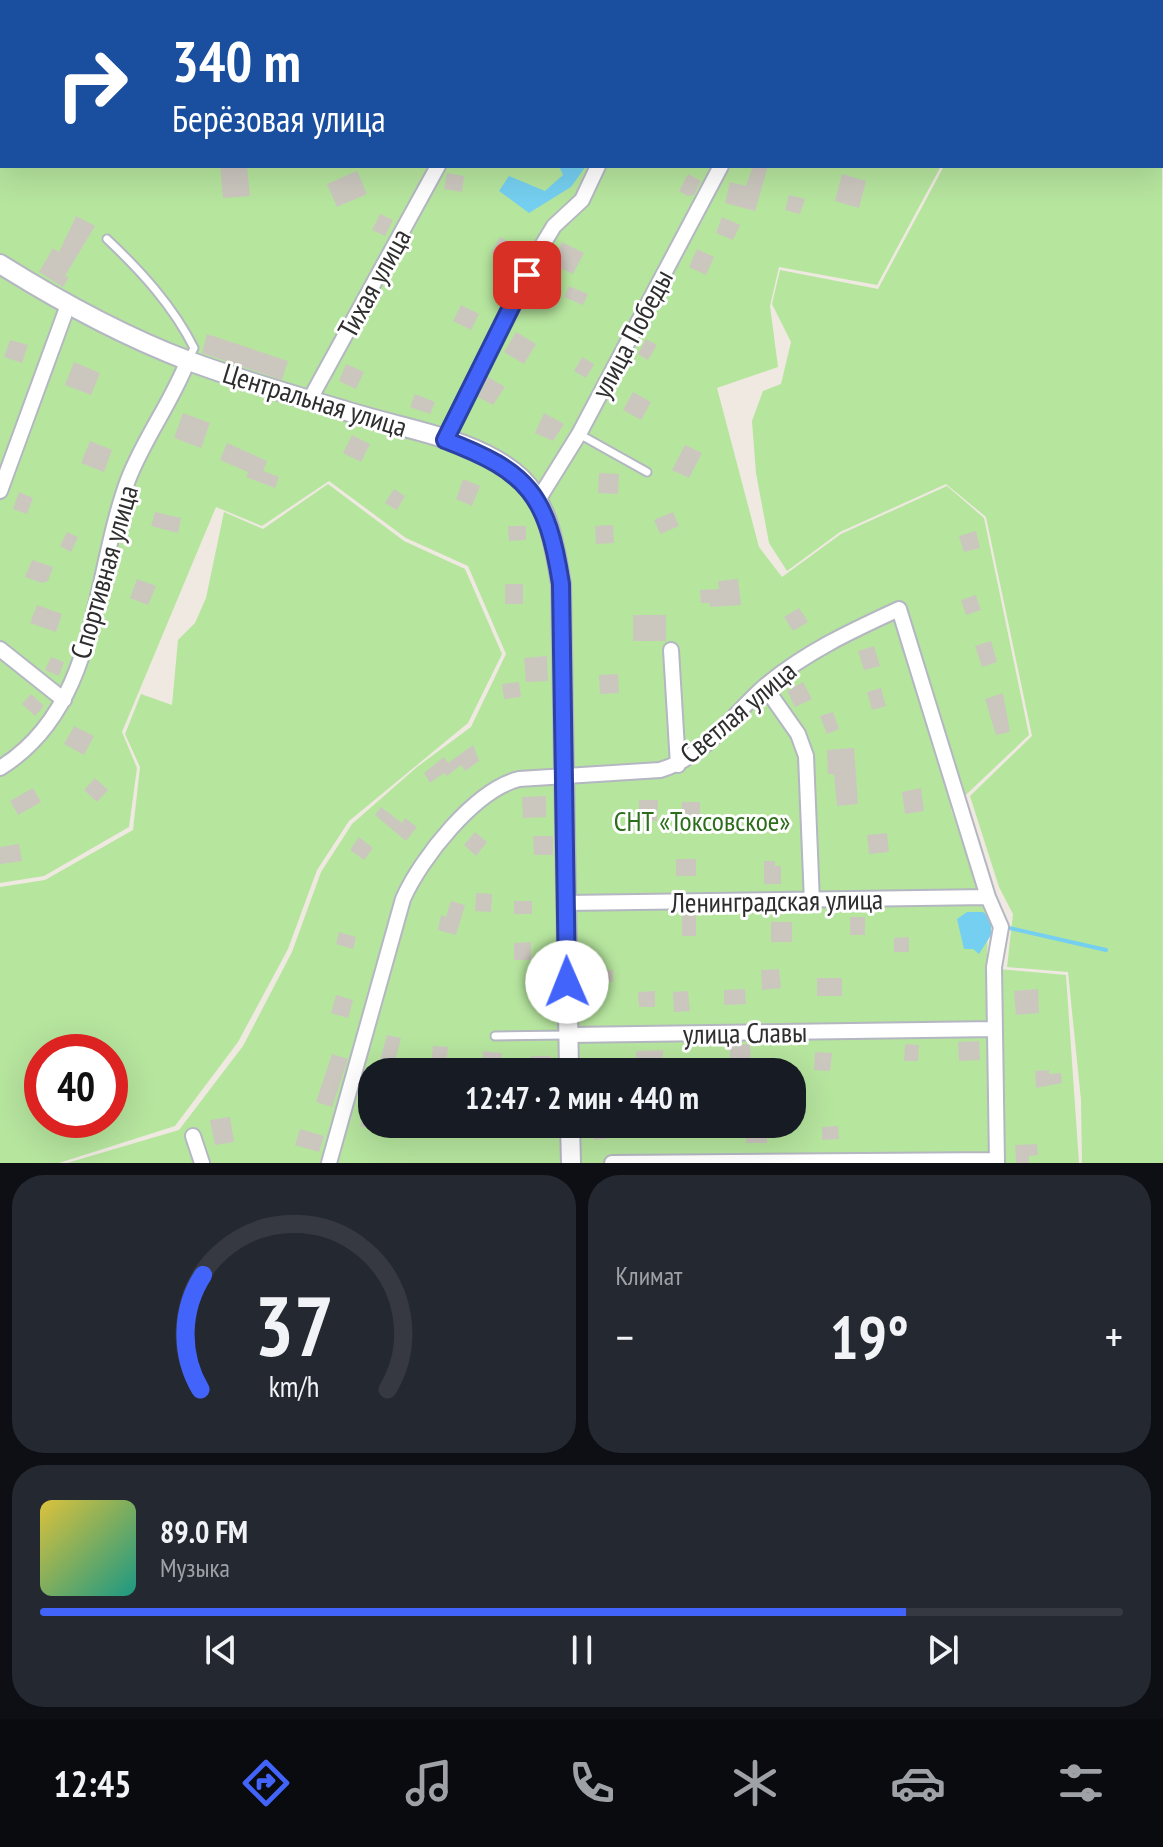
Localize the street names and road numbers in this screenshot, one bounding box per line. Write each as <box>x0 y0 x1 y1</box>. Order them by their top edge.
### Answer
street label: Тихая улица <box>329 222 419 344</box>
street label: улица Победы <box>582 263 681 405</box>
street label: Центральная улица <box>219 354 412 445</box>
street label: Спортивная улица <box>61 481 146 663</box>
street label: Светлая улица <box>672 652 803 771</box>
street label: Ленинградская улица <box>670 880 883 921</box>
street label: улица Славы <box>683 1013 807 1052</box>

